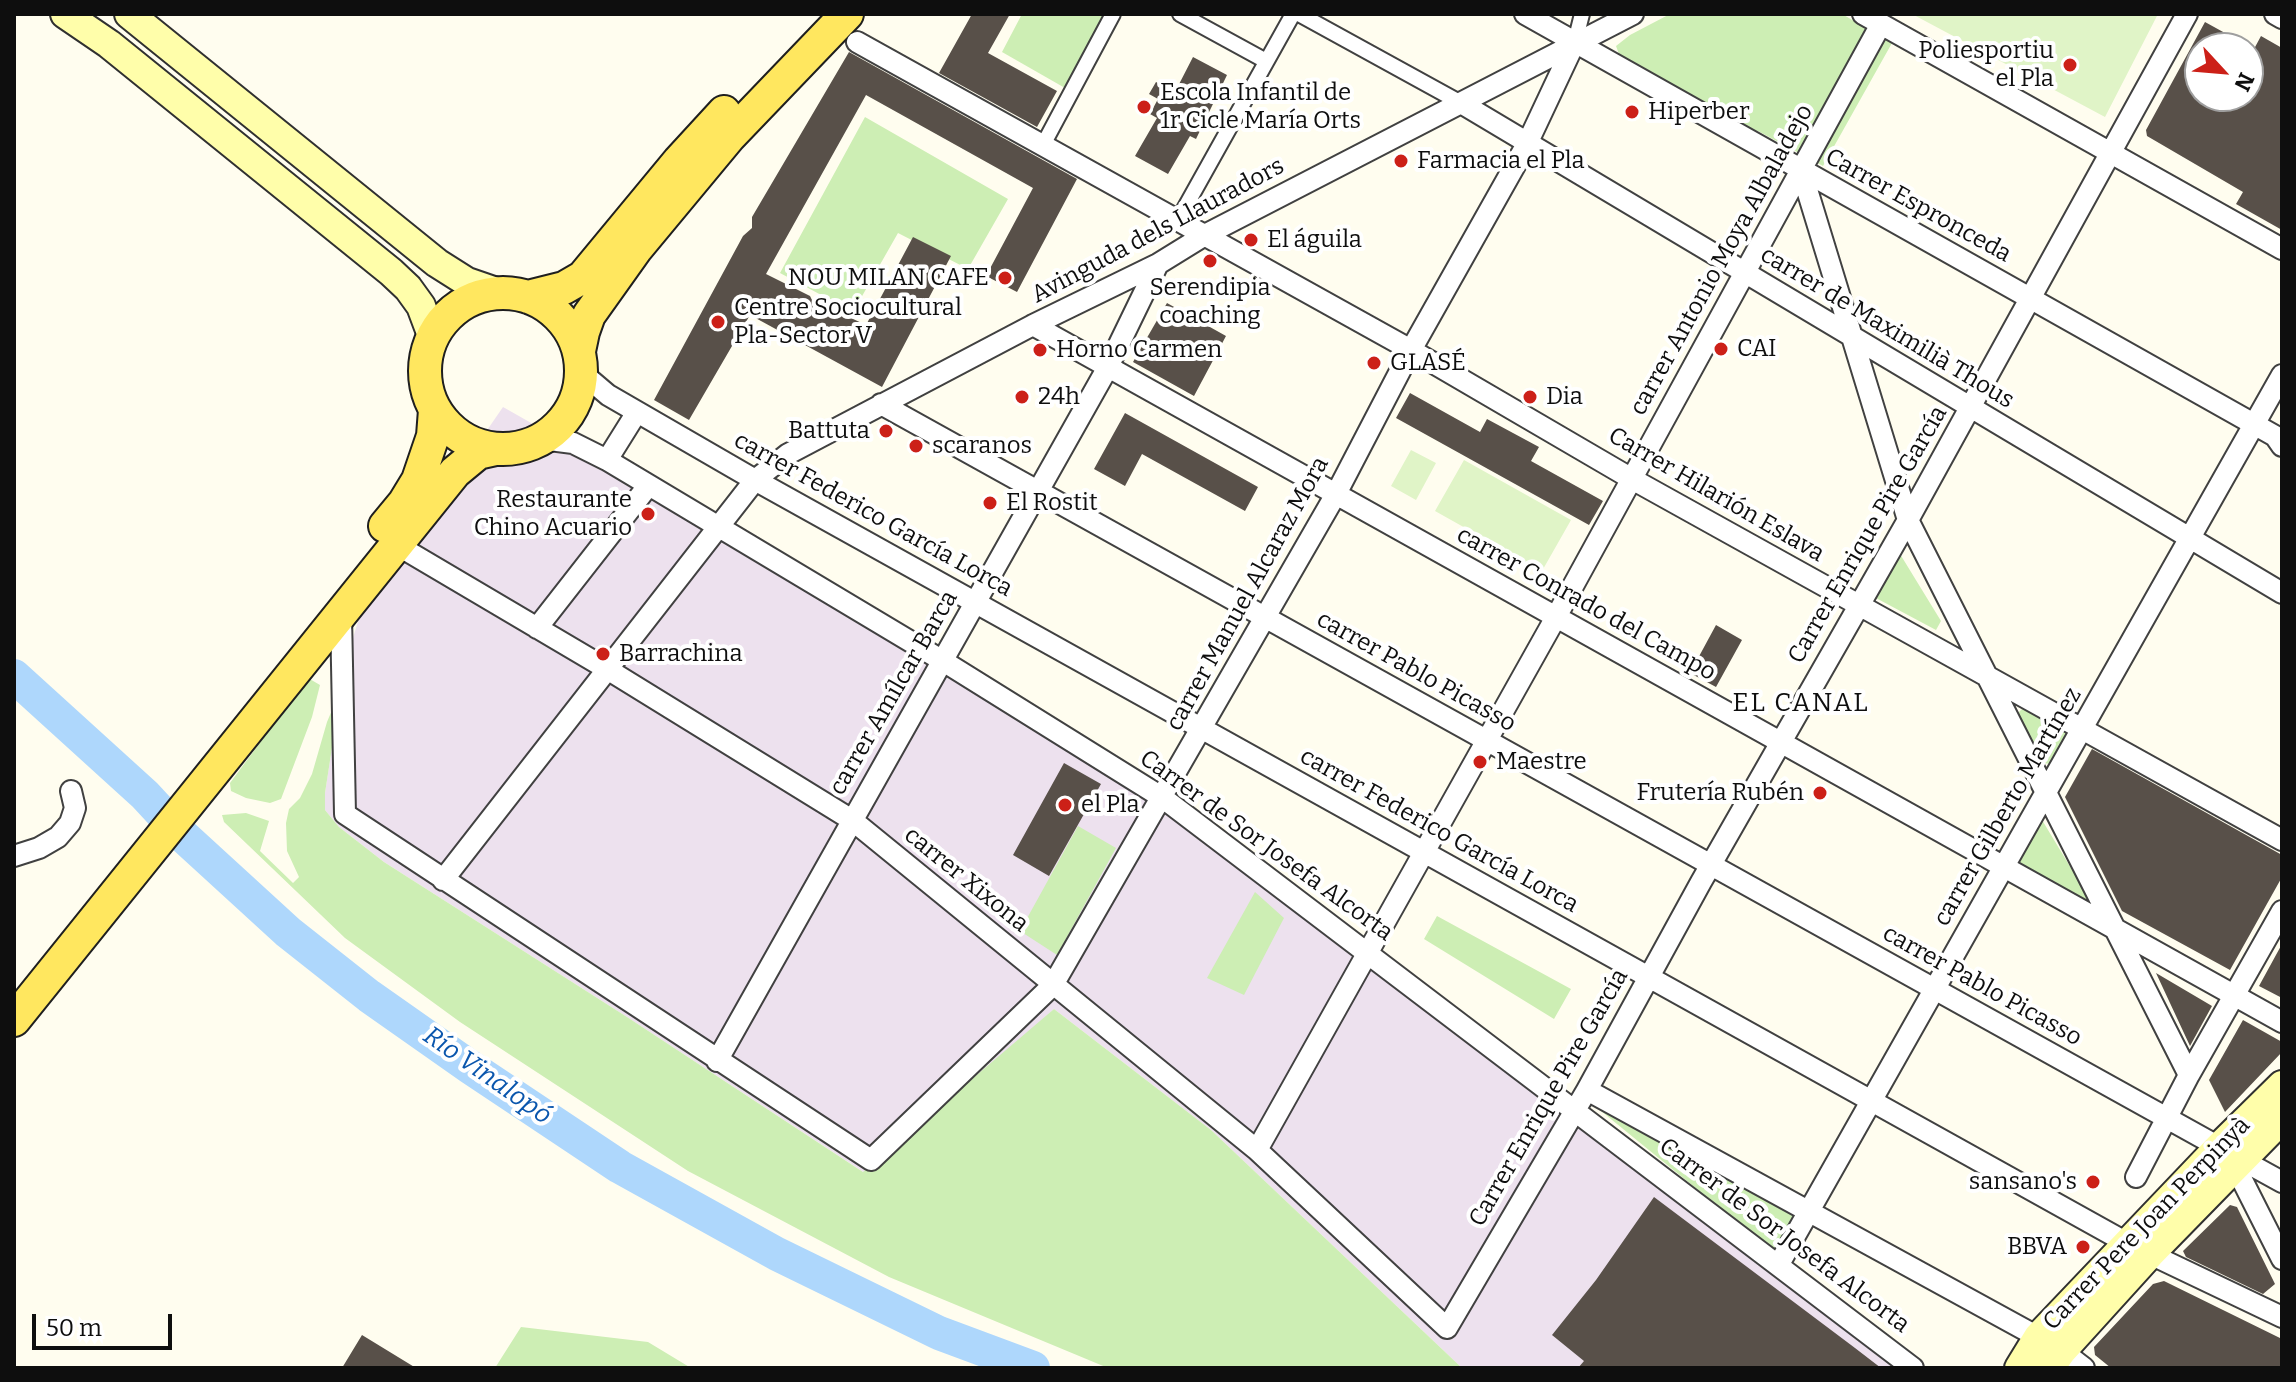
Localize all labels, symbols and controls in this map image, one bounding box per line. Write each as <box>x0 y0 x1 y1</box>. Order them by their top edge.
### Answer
north arrow <box>2184 32 2264 112</box>
place label: Poliesportiu el Pla <box>1918 37 2054 93</box>
marker: Poliesportiu el Pla <box>2061 56 2079 74</box>
text: N <box>2228 68 2260 95</box>
place label: Escola Infantil de 1r Cicle María Orts <box>1160 79 1361 135</box>
marker: Escola Infantil de 1r Cicle María Orts <box>1135 98 1153 116</box>
place label: Hiperber <box>1648 98 1749 126</box>
street label: carrer Antonio Moya Albaladejo <box>1624 100 1820 420</box>
marker: Hiperber <box>1623 103 1641 121</box>
street label: Carrer Espronceda <box>1820 143 2016 269</box>
place label: Farmacia el Pla <box>1417 147 1585 175</box>
street label: Avinguda dels Llauradors <box>1027 152 1289 310</box>
marker: Farmacia el Pla <box>1392 152 1410 170</box>
place label: El águila <box>1267 226 1362 254</box>
marker: El águila <box>1242 231 1260 249</box>
street label: carrer de Maximilià Thous <box>1755 241 2019 415</box>
marker: Serendipia coaching <box>1201 252 1219 270</box>
place label: NOU MILAN CAFE <box>788 264 989 292</box>
marker: NOU MILAN CAFE <box>996 269 1014 287</box>
place label: Serendipia coaching <box>1149 274 1271 330</box>
place label: Centre Sociocultural Pla-Sector V <box>734 294 962 350</box>
marker: Centre Sociocultural Pla-Sector V <box>709 313 727 331</box>
place label: CAI <box>1737 335 1776 363</box>
place label: Horno Carmen <box>1056 336 1222 364</box>
marker: CAI <box>1712 340 1730 358</box>
marker: Horno Carmen <box>1031 341 1049 359</box>
place label: GLASÉ <box>1390 349 1466 377</box>
marker: GLASÉ <box>1365 354 1383 372</box>
place label: 24h <box>1038 383 1080 411</box>
place label: Dia <box>1546 383 1583 411</box>
marker: 24h <box>1013 388 1031 406</box>
marker: Dia <box>1521 388 1539 406</box>
street label: Carrer Enrique Pire García <box>1782 401 1954 669</box>
place label: Battuta <box>788 417 870 445</box>
street label: Carrer Hilarión Eslava <box>1603 421 1829 569</box>
marker: Battuta <box>877 422 895 440</box>
street label: carrer Federico García Lorca <box>729 426 1017 604</box>
place label: scaranos <box>932 432 1032 460</box>
marker: scaranos <box>907 437 925 455</box>
street label: carrer Manuel Alcaraz Mora <box>1161 452 1335 736</box>
place label: Restaurante Chino Acuario <box>474 486 632 542</box>
place label: El Rostit <box>1006 489 1098 517</box>
marker: El Rostit <box>981 494 999 512</box>
marker: Restaurante Chino Acuario <box>639 505 657 523</box>
street label: carrer Conrado del Campo <box>1451 521 1721 687</box>
street label: carrer Amílcar Barca <box>824 586 964 800</box>
street label: carrer Pablo Picasso <box>1311 605 1521 739</box>
place label: Barrachina <box>619 640 743 668</box>
marker: Barrachina <box>594 645 612 663</box>
street label: carrer Gilberto Martínez <box>1928 683 2088 931</box>
district label: EL CANAL <box>1732 688 1870 720</box>
street label: carrer Federico García Lorca <box>1295 742 1583 920</box>
street label: Carrer de Sor Josefa Alcorta <box>1134 744 1398 948</box>
place label: Maestre <box>1496 748 1587 776</box>
marker: Maestre <box>1471 753 1489 771</box>
place label: Frutería Rubén <box>1636 779 1804 807</box>
marker: Frutería Rubén <box>1811 784 1829 802</box>
place label: el Pla <box>1081 791 1140 819</box>
marker: el Pla <box>1056 796 1074 814</box>
street label: carrer Xixona <box>898 821 1034 939</box>
street label: carrer Pablo Picasso <box>1877 919 2087 1053</box>
street label: Carrer Enrique Pire García <box>1463 964 1635 1232</box>
water label: Río Vinalopó <box>417 1020 557 1132</box>
street label: Carrer Pere Joan Perpinyà <box>2038 1111 2256 1337</box>
street label: Carrer de Sor Josefa Alcorta <box>1653 1132 1915 1340</box>
place label: sansano's <box>1969 1168 2077 1196</box>
marker: sansano's <box>2084 1173 2102 1191</box>
place label: BBVA <box>2007 1233 2067 1261</box>
marker: BBVA <box>2074 1238 2092 1256</box>
scale bar <box>36 1298 176 1348</box>
text: 50 m <box>46 1314 102 1342</box>

